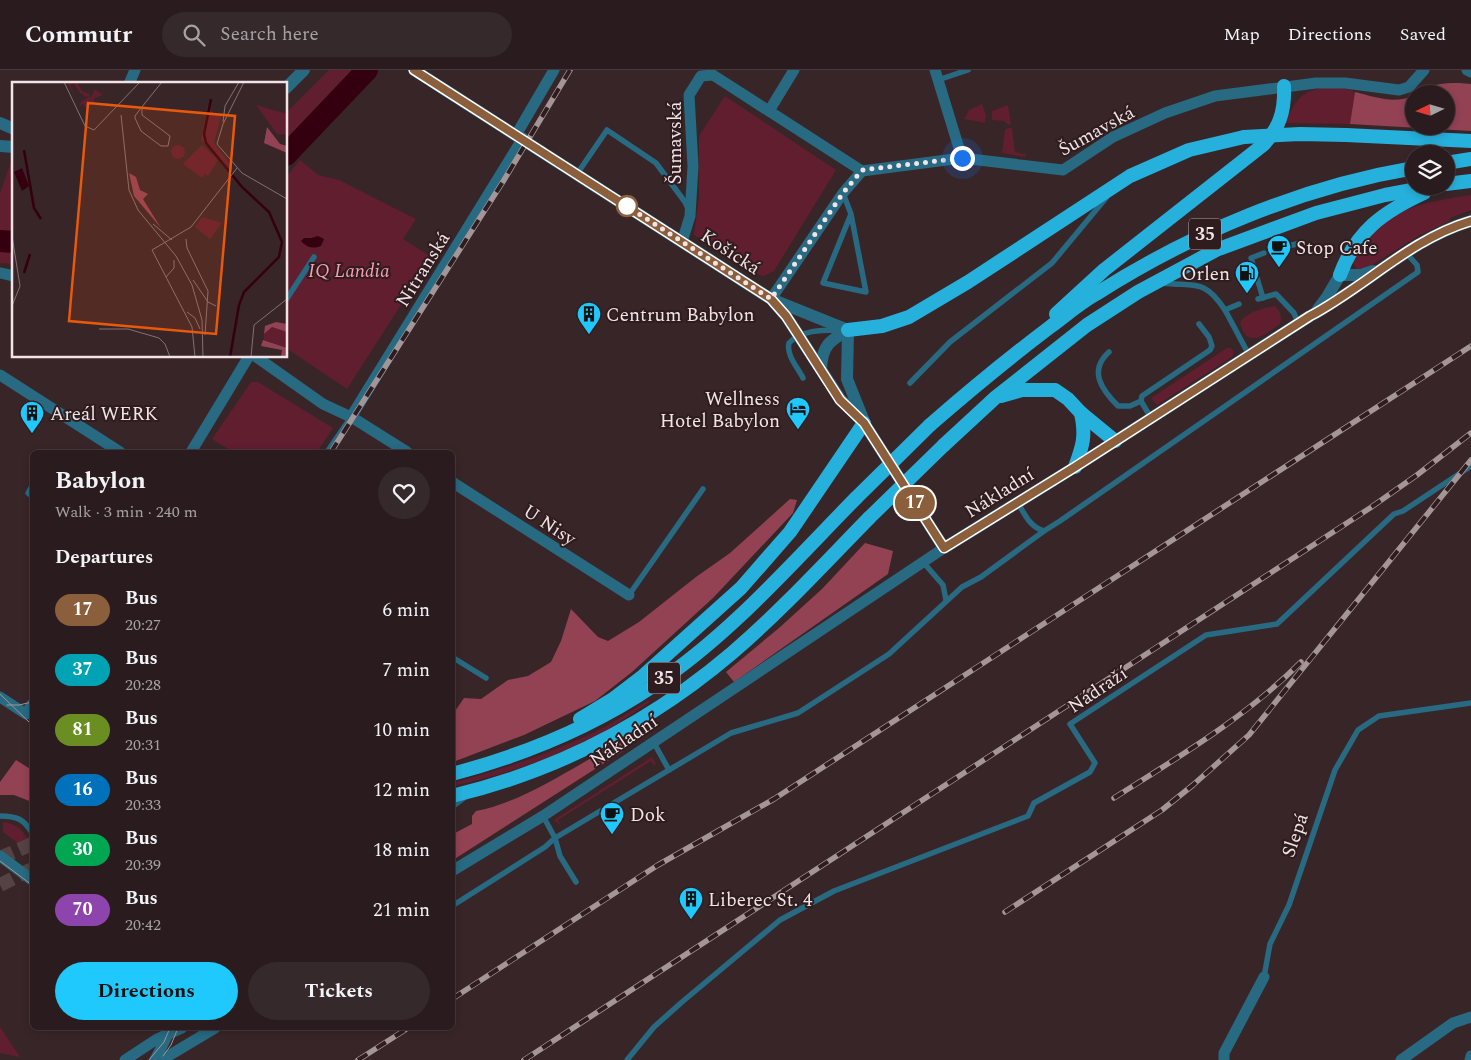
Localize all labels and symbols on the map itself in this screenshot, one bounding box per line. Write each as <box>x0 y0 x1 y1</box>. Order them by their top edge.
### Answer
inset map <box>12 82 288 358</box>
north arrow <box>1405 85 1455 135</box>
street label: Šumavská <box>1053 98 1141 164</box>
street label: Šumavská <box>661 101 690 185</box>
your location <box>950 146 975 171</box>
unlabelled marker <box>616 195 638 217</box>
road number: 35 <box>1189 218 1221 250</box>
street label: Košická <box>694 222 767 283</box>
street label: Nitranská <box>389 226 458 313</box>
cafe icon: Stop Cafe <box>1266 234 1292 268</box>
place label: Stop Cafe <box>1296 234 1377 263</box>
park label: IQ Landia <box>308 257 390 286</box>
place label: Orlen <box>1181 260 1230 289</box>
fuel station icon: Orlen <box>1234 260 1260 294</box>
building icon: Centrum Babylon <box>576 301 602 335</box>
place label: Centrum Babylon <box>606 301 755 330</box>
place label: Wellness Hotel Babylon <box>660 385 780 436</box>
hotel icon: Wellness Hotel Babylon <box>785 396 811 430</box>
building icon: Areál WERK <box>19 400 45 434</box>
place label: Areál WERK <box>50 400 158 429</box>
street label: Nákladní <box>959 460 1041 526</box>
line badge: 17 <box>892 487 938 519</box>
street label: U Nisy <box>517 497 582 554</box>
street label: Nádraží <box>1062 659 1135 721</box>
road number: 35 <box>648 662 680 694</box>
street label: Nákladní <box>584 707 665 775</box>
cafe icon: Dok <box>599 801 625 835</box>
place label: Dok <box>630 801 666 830</box>
street label: Slepá <box>1274 809 1317 861</box>
building icon: Liberec St. 4 <box>678 886 704 920</box>
place label: Liberec St. 4 <box>708 886 813 915</box>

